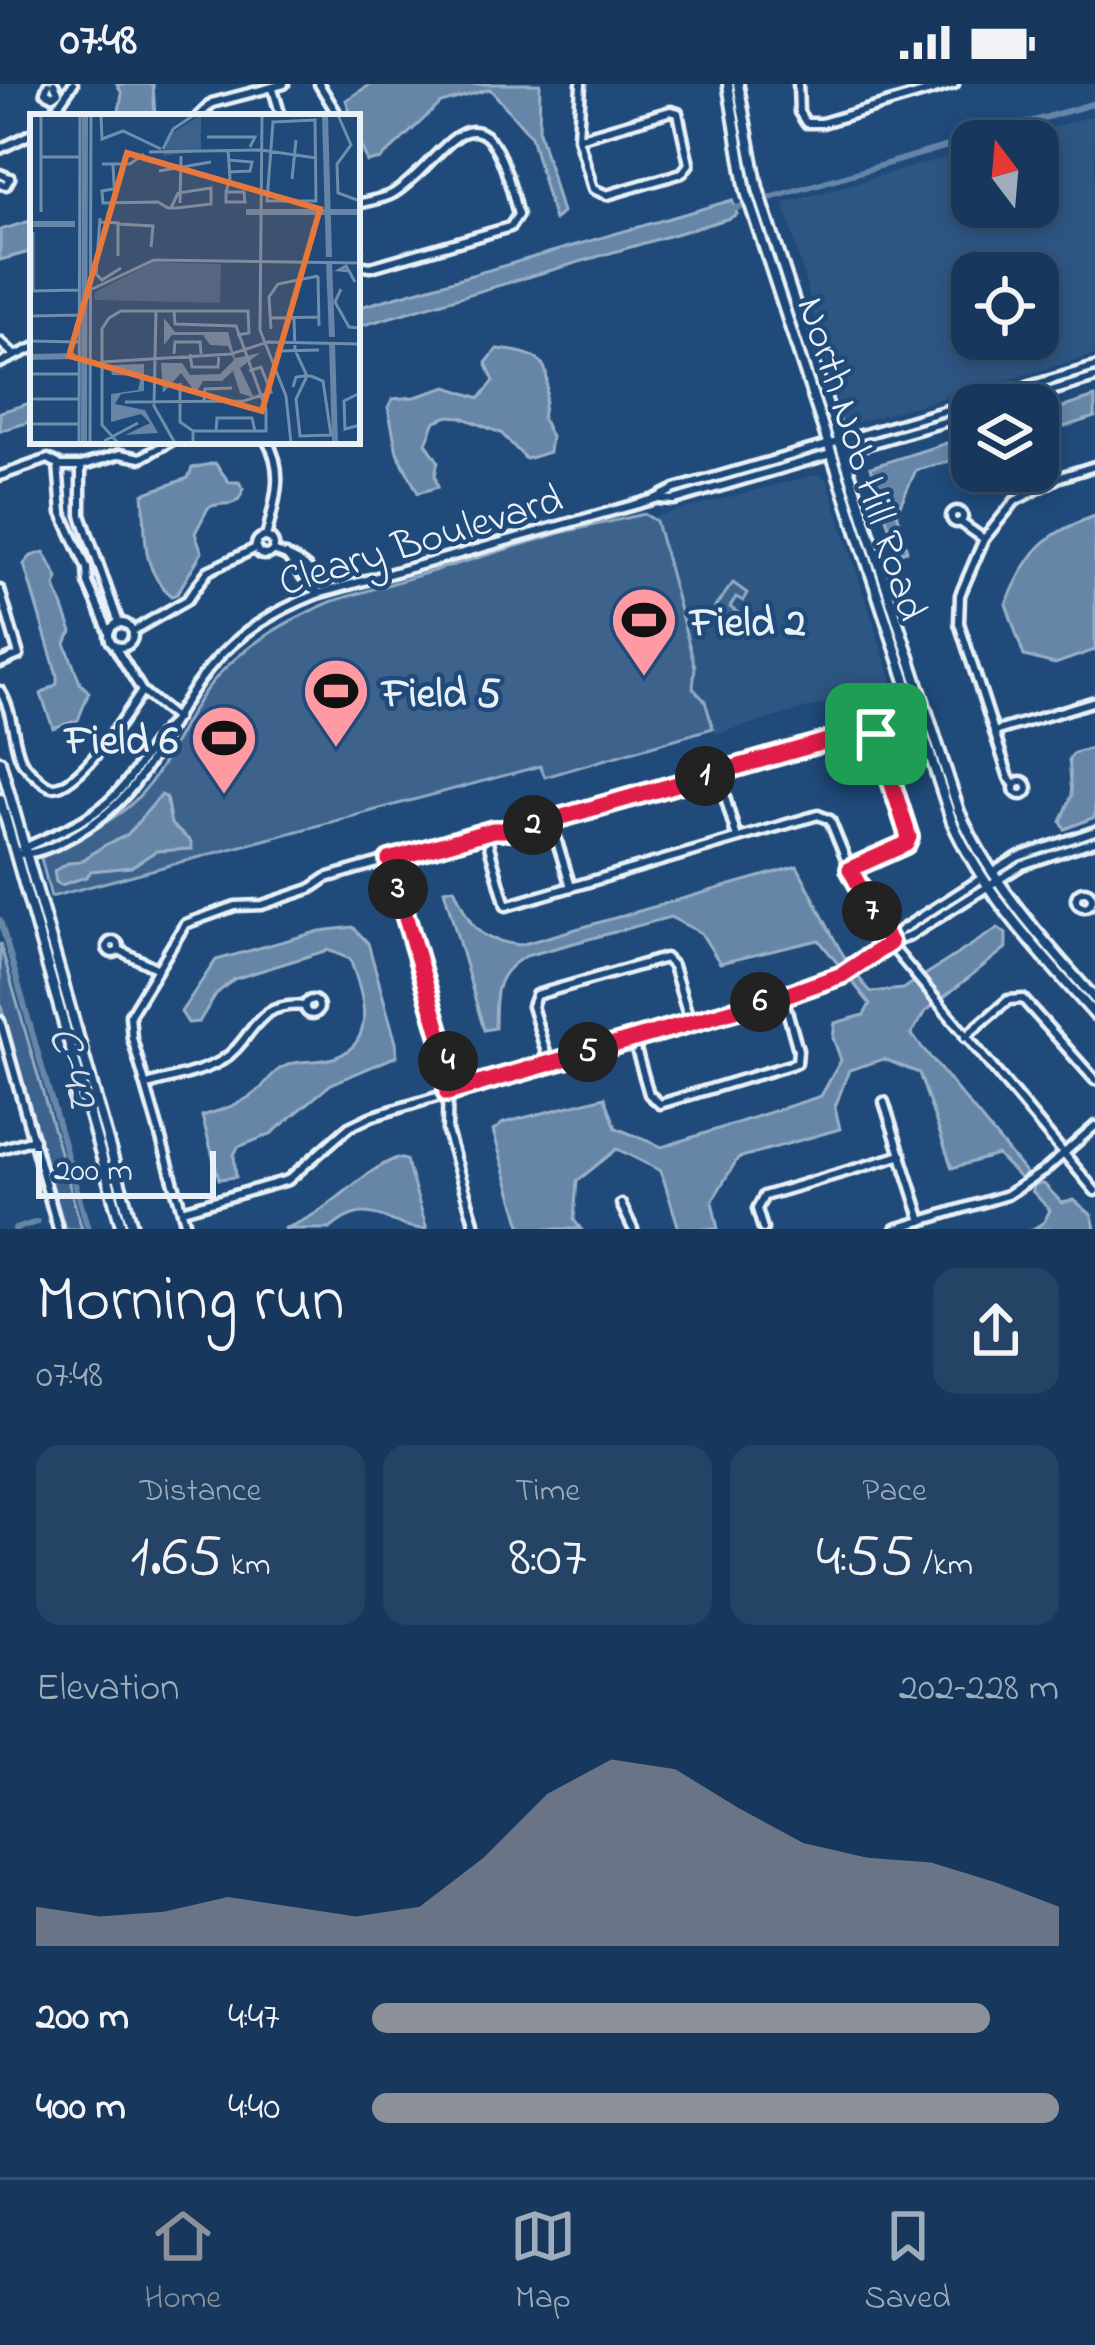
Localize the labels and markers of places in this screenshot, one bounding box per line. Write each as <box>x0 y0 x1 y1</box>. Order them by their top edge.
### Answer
sports icon: Field 2 <box>609 585 679 679</box>
place label: Field 2 <box>688 594 806 655</box>
sports icon: Field 5 <box>301 656 371 750</box>
place label: Field 5 <box>380 665 501 726</box>
pin <box>825 683 927 785</box>
sports icon: Field 6 <box>189 703 259 797</box>
place label: Field 6 <box>63 712 179 773</box>
pin: 1 <box>675 746 735 806</box>
pin: 2 <box>503 795 563 855</box>
pin: 3 <box>368 859 428 919</box>
pin: 7 <box>842 881 902 941</box>
pin: 6 <box>730 972 790 1032</box>
pin: 5 <box>558 1022 618 1082</box>
pin: 4 <box>418 1031 478 1091</box>

